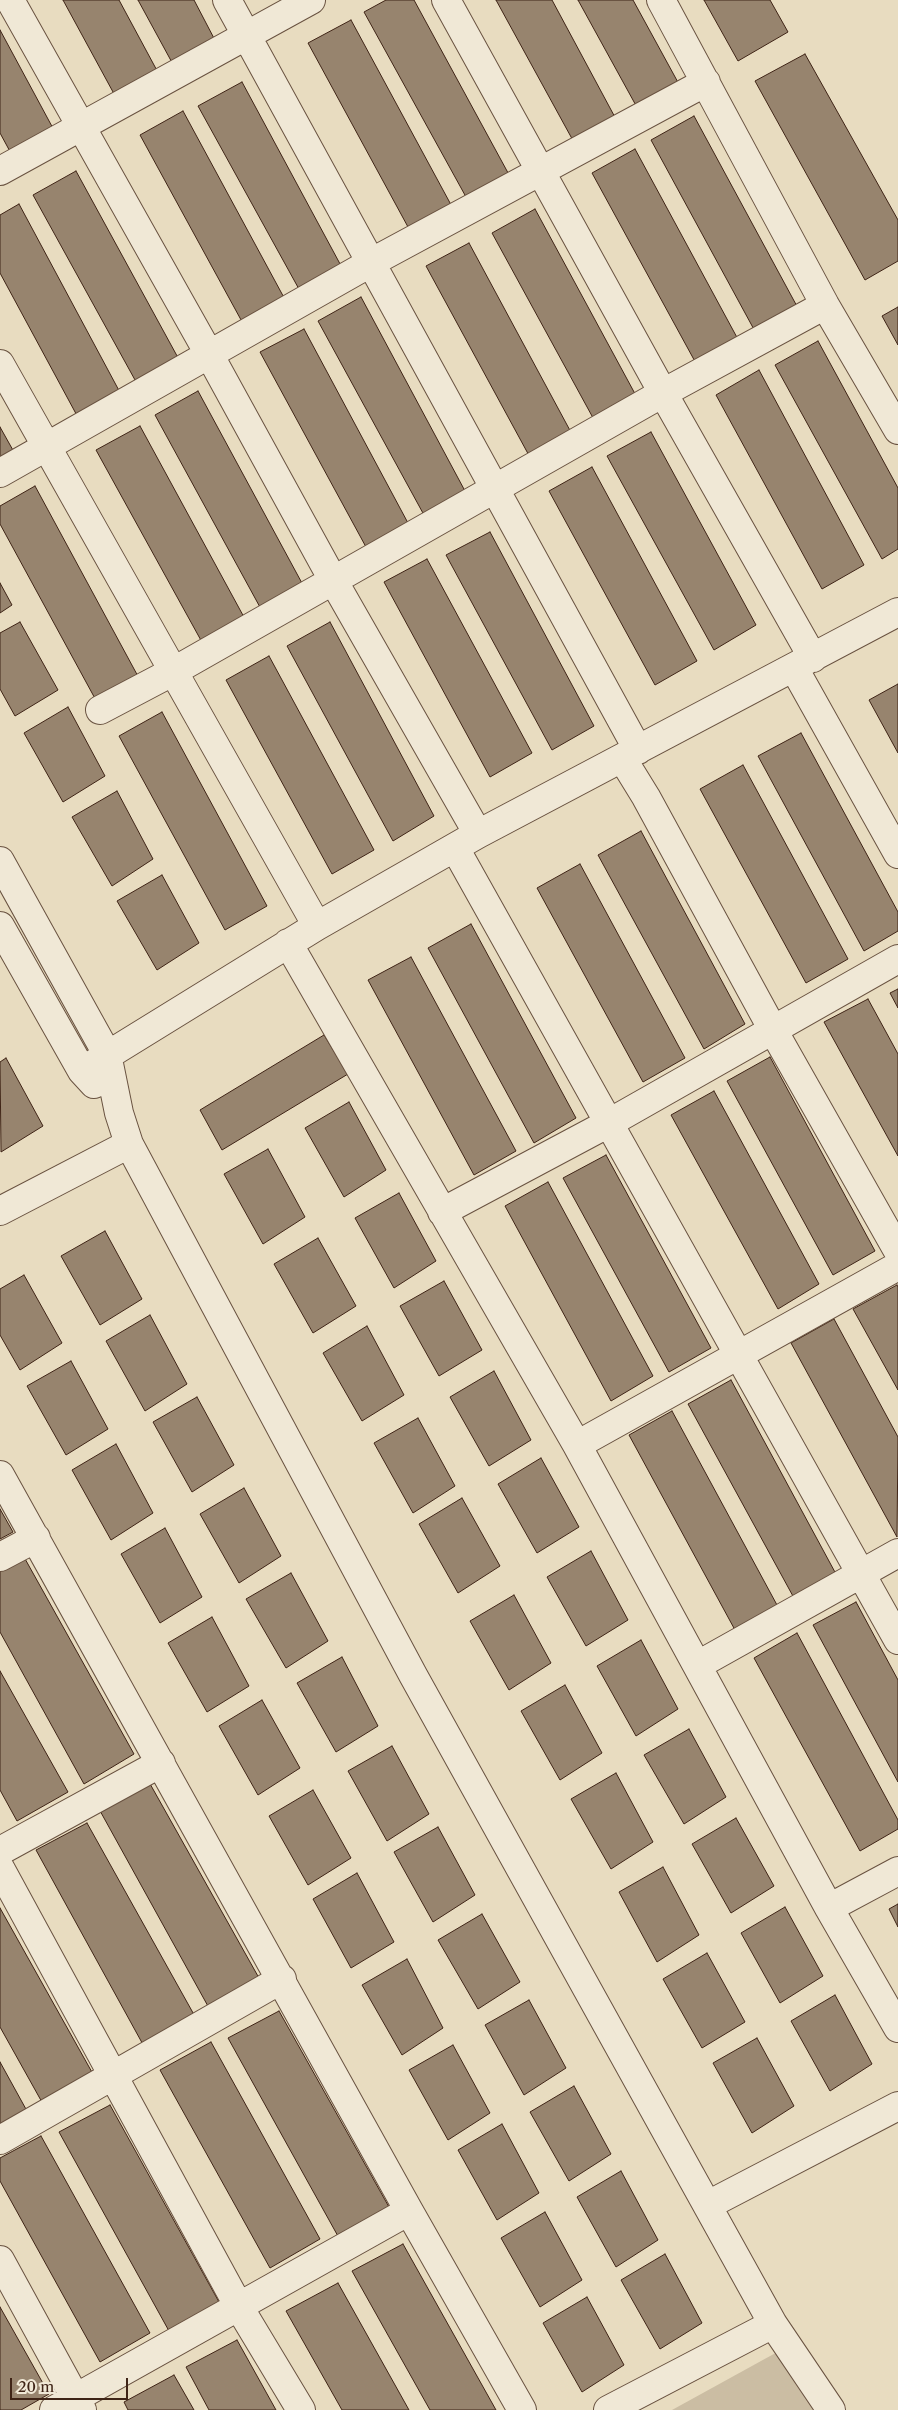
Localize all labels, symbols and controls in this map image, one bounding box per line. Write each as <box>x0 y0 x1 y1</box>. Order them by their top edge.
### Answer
scale bar <box>12 2368 130 2400</box>
text: 20 m <box>18 2377 54 2396</box>

